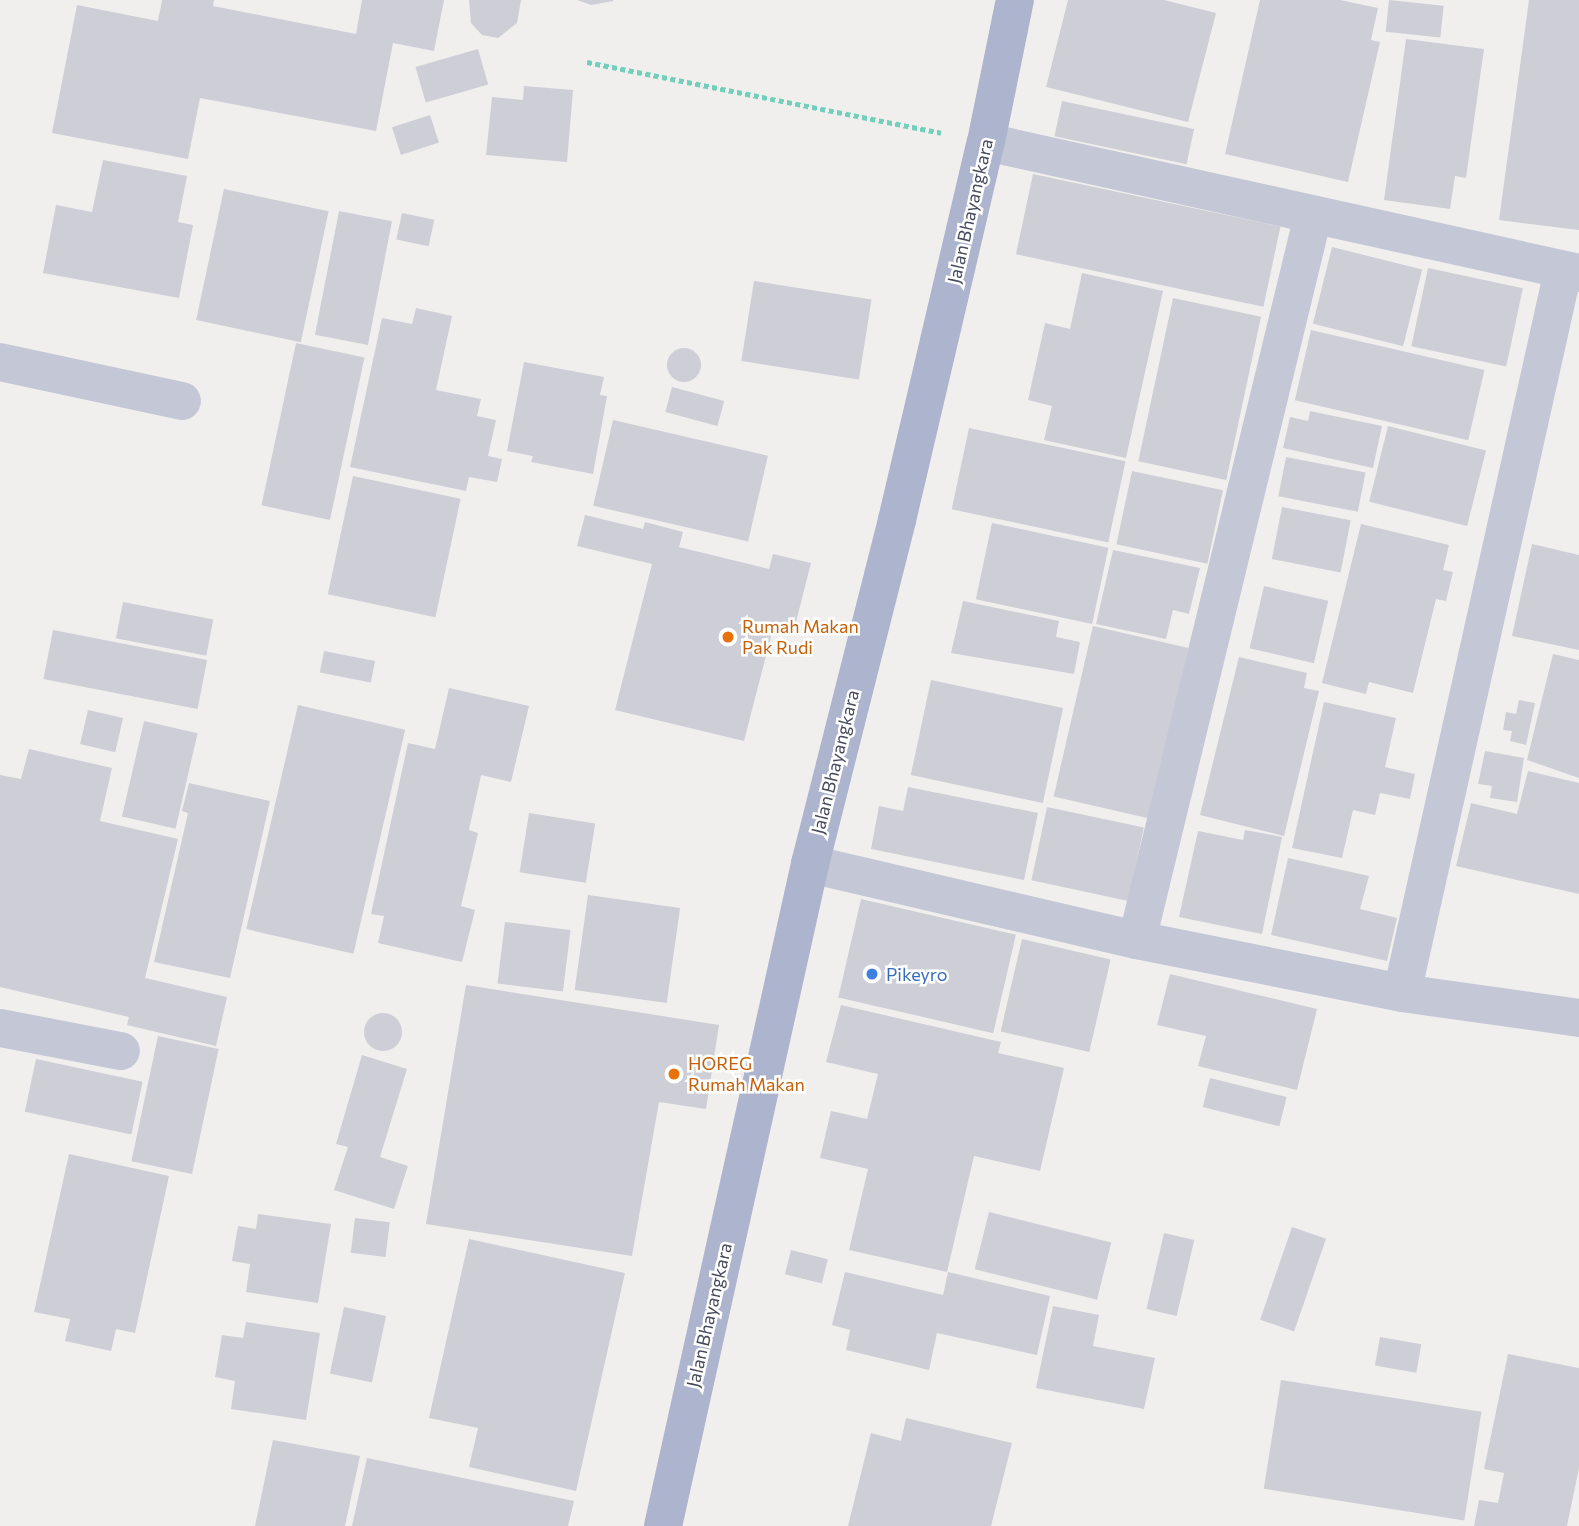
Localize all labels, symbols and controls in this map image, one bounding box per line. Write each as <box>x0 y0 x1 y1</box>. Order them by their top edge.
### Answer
street label: Jalan Bhayangkara <box>943 137 997 285</box>
place label: Rumah Makan Pak Rudi <box>742 616 859 658</box>
marker: Rumah Makan Pak Rudi <box>720 629 736 645</box>
street label: Jalan Bhayangkara <box>807 688 863 836</box>
place label: Pikeyro <box>886 963 947 985</box>
marker: Pikeyro <box>864 966 880 982</box>
place label: HOREG Rumah Makan <box>688 1053 805 1096</box>
marker: HOREG Rumah Makan <box>666 1066 682 1082</box>
street label: Jalan Bhayangkara <box>682 1241 736 1389</box>

